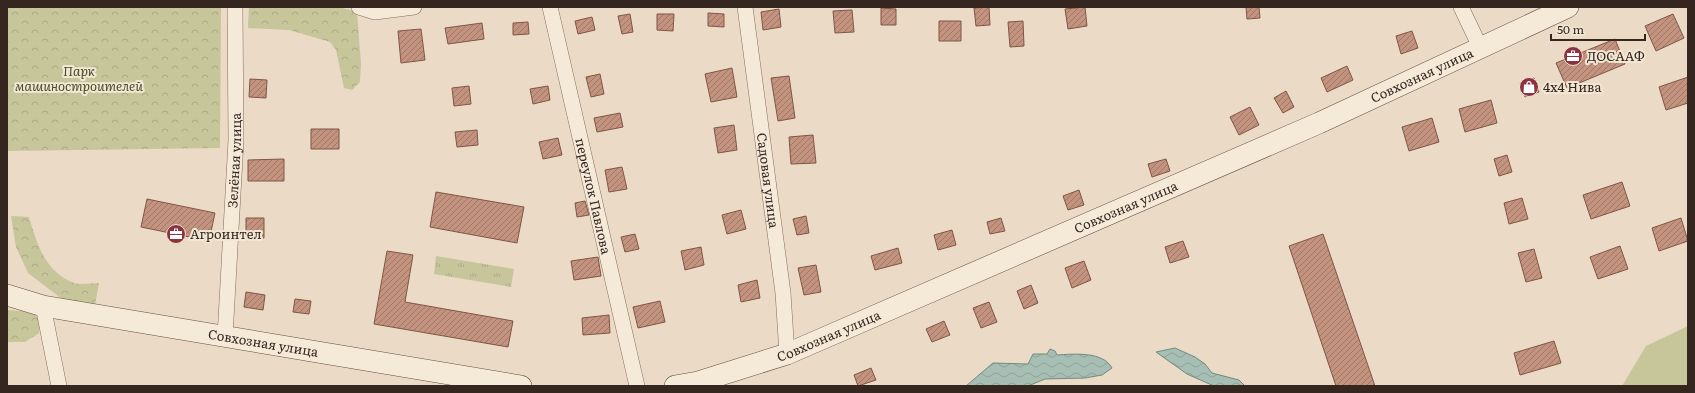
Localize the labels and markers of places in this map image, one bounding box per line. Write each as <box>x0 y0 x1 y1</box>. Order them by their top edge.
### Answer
office icon: ДОСААФ <box>1562 45 1584 67</box>
place label: ДОСААФ <box>1587 46 1645 65</box>
shop icon: 4x4 Нива <box>1518 76 1540 98</box>
place label: 4x4 Нива <box>1543 77 1601 96</box>
office icon: Агроинтел <box>165 223 187 245</box>
place label: Агроинтел <box>190 224 262 243</box>

